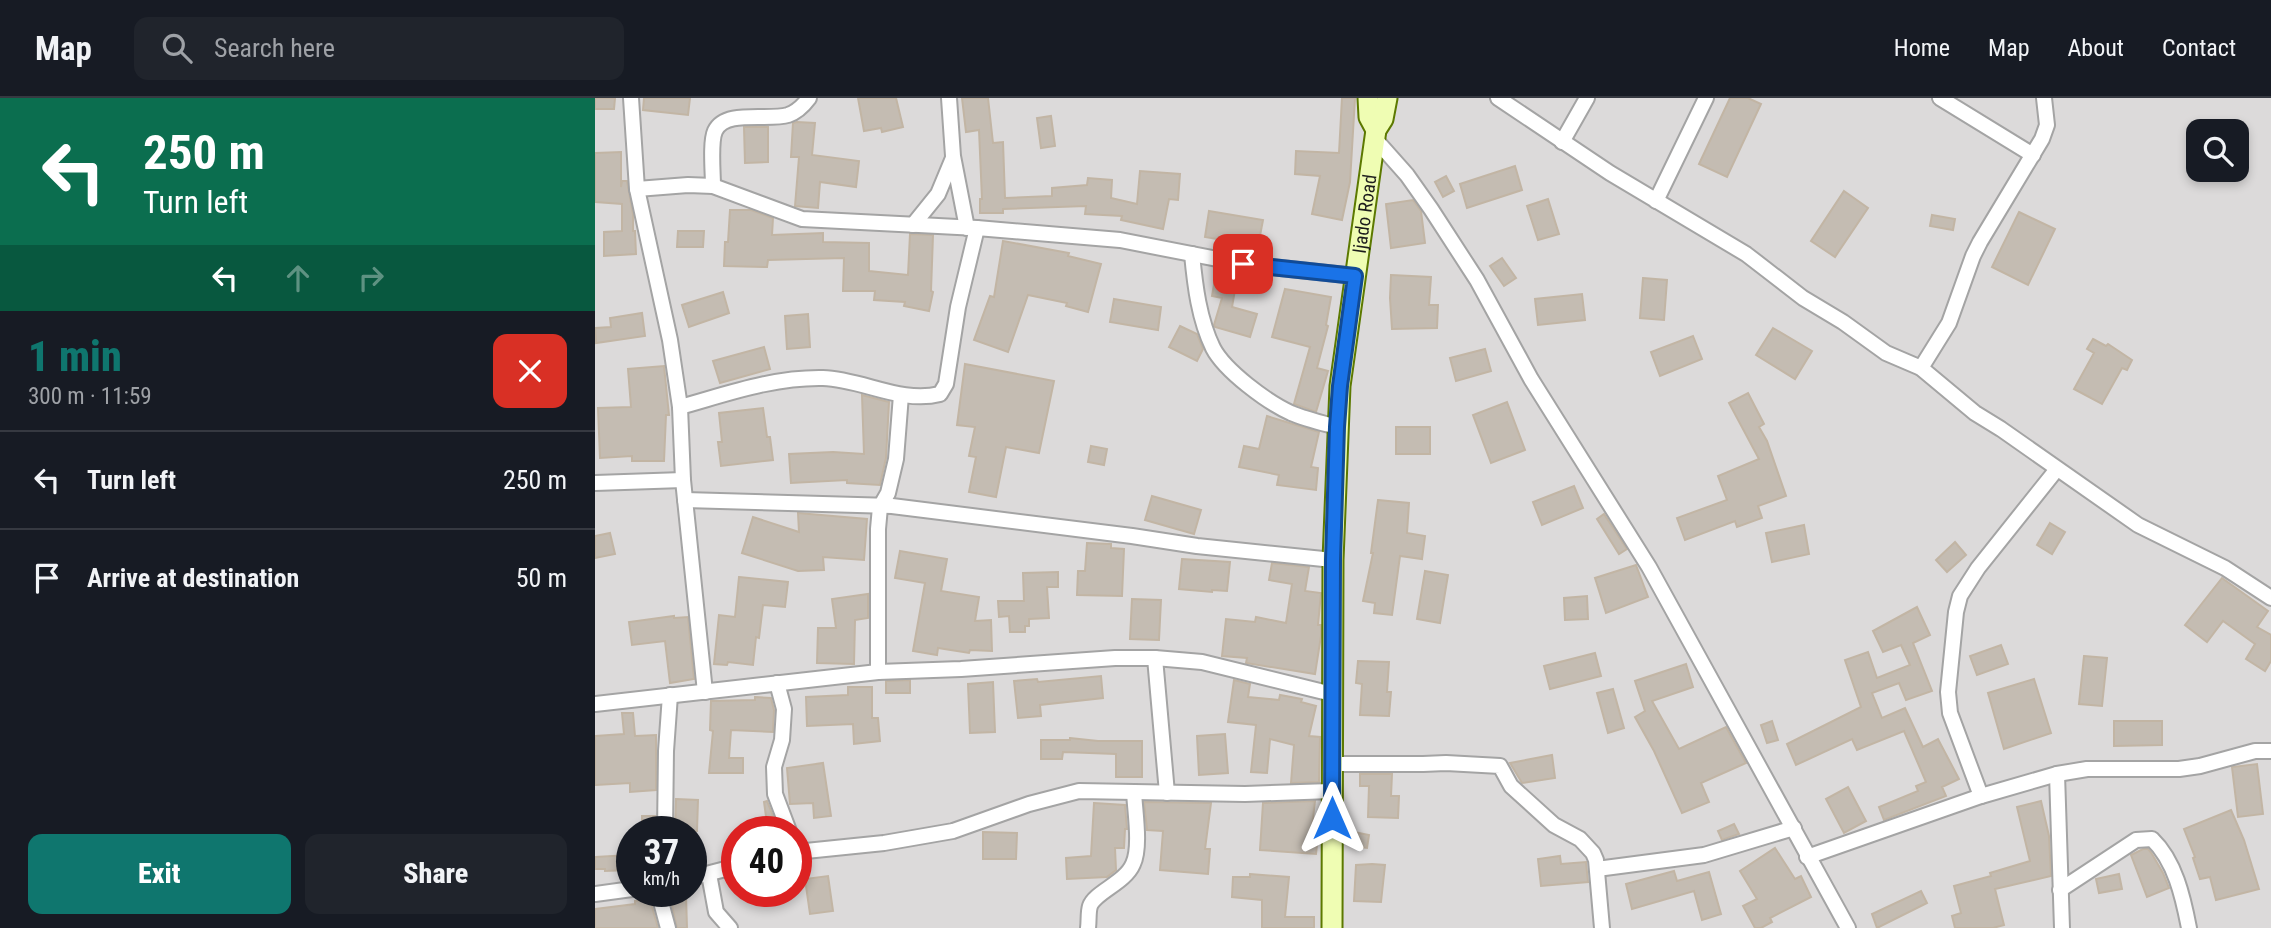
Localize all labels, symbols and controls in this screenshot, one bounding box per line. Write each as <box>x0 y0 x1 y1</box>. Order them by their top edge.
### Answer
search box <box>134 17 624 80</box>
text: Map <box>35 29 92 68</box>
icon: search <box>158 29 196 67</box>
text: Search here <box>214 33 335 63</box>
text: Home <box>1894 34 1950 62</box>
text: Map <box>1988 34 2030 62</box>
text: About <box>2068 34 2124 62</box>
text: Contact <box>2162 34 2236 62</box>
map controls <box>2186 119 2249 182</box>
button: search <box>2186 119 2249 182</box>
text: 250 m <box>143 124 265 181</box>
icon: left <box>28 126 119 217</box>
street label: Ijado Road <box>1347 173 1381 255</box>
text: Turn left <box>143 183 248 221</box>
pin <box>1213 234 1273 294</box>
icon: arrive <box>1224 245 1262 283</box>
icon: left <box>206 259 244 297</box>
icon: ahead <box>279 259 317 297</box>
icon: right <box>352 259 390 297</box>
text: 1 min <box>28 332 122 381</box>
button: close <box>493 334 567 408</box>
text: 300 m · 11:59 <box>28 383 152 410</box>
icon: left <box>28 461 66 499</box>
text: Turn left <box>87 465 176 495</box>
text: 250 m <box>503 465 567 495</box>
icon: arrive <box>28 559 66 597</box>
text: Arrive at destination <box>87 563 299 593</box>
text: 50 m <box>516 563 567 593</box>
position arrow <box>1295 781 1369 855</box>
speed limit sign: 40 <box>721 816 812 907</box>
text: 37 <box>644 832 679 873</box>
button: Exit <box>28 834 291 914</box>
button: Share <box>305 834 567 914</box>
text: km/h <box>643 868 680 889</box>

